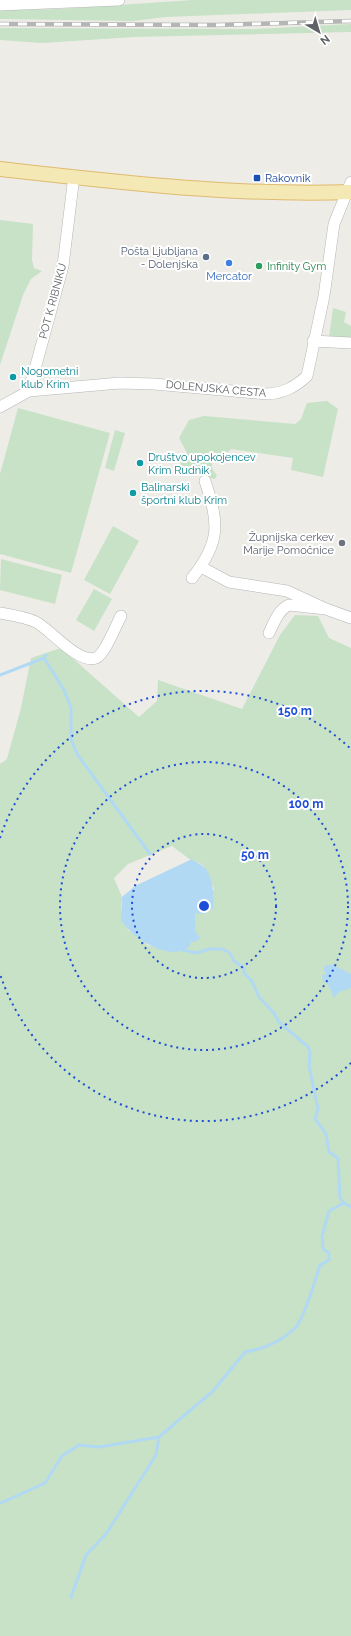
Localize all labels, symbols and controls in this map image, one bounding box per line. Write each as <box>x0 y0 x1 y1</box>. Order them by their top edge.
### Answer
north arrow <box>299 12 339 52</box>
text: N <box>318 32 332 47</box>
place label: Rakovnik <box>265 172 311 185</box>
marker: Rakovnik <box>252 173 262 183</box>
place label: Pošta Ljubljana - Dolenjska <box>121 245 198 271</box>
marker: Pošta Ljubljana - Dolenjska <box>201 252 211 262</box>
marker: Mercator <box>224 258 234 268</box>
place label: Infinity Gym <box>267 260 326 273</box>
marker: Infinity Gym <box>254 261 264 271</box>
street label: POT K RIBNIKU <box>37 262 69 340</box>
place label: Mercator <box>206 270 252 283</box>
place label: Nogometni klub Krim <box>21 365 78 391</box>
marker: Nogometni klub Krim <box>8 372 18 382</box>
street label: DOLENJSKA CESTA <box>165 378 267 400</box>
place label: Društvo upokojencev Krim Rudnik <box>148 451 256 477</box>
marker: Društvo upokojencev Krim Rudnik <box>135 458 145 468</box>
place label: Balinarski športni klub Krim <box>141 481 227 507</box>
marker: Balinarski športni klub Krim <box>128 488 138 498</box>
place label: Župnijska cerkev Marije Pomočnice <box>243 530 335 557</box>
marker: Župnijska cerkev Marije Pomočnice <box>337 538 347 548</box>
text: 150 m <box>278 704 312 718</box>
text: 100 m <box>289 797 323 811</box>
text: 50 m <box>241 848 269 862</box>
centre of rings <box>197 899 211 913</box>

